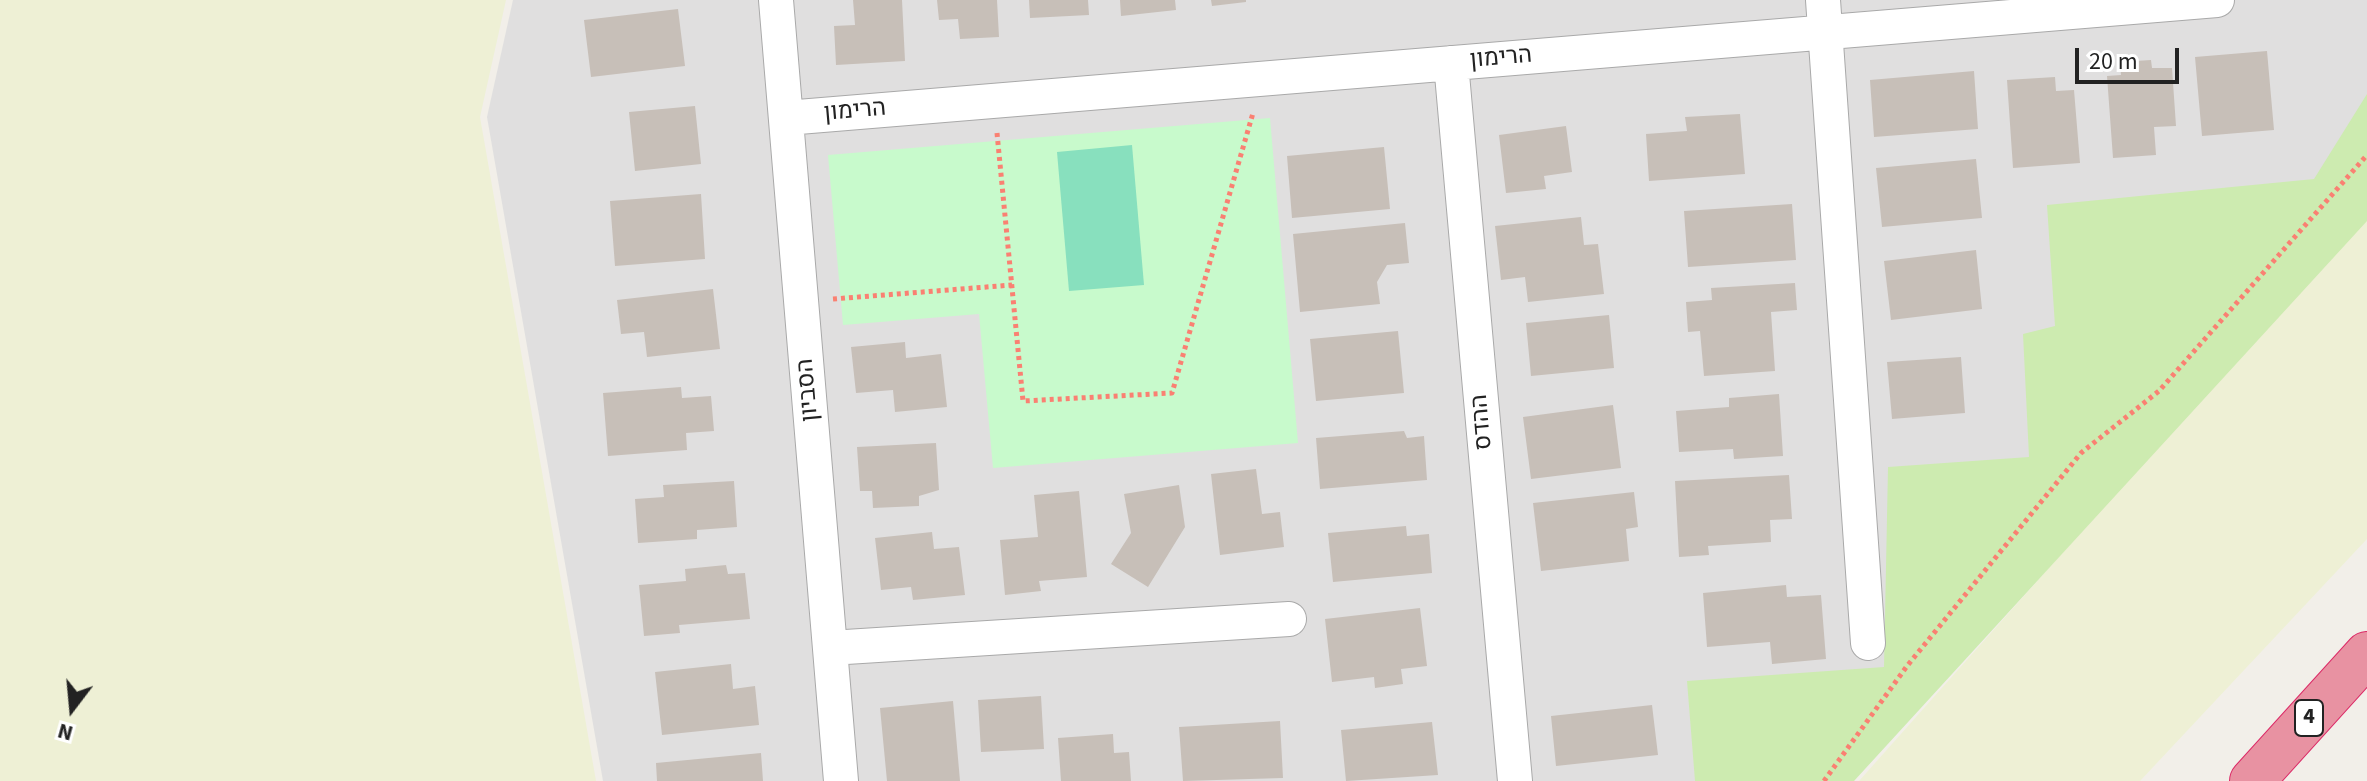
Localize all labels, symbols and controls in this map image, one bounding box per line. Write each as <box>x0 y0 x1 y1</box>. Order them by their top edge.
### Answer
scale bar <box>2079 32 2183 82</box>
street label: הרימון <box>1469 42 1533 76</box>
text: 20 m <box>2089 44 2138 79</box>
street label: הרימון <box>823 95 887 129</box>
street label: הסביון <box>792 357 826 423</box>
street label: ההדס <box>1466 393 1500 451</box>
north arrow <box>32 669 112 749</box>
road number: 4 <box>2295 700 2323 736</box>
text: N <box>54 715 77 749</box>

